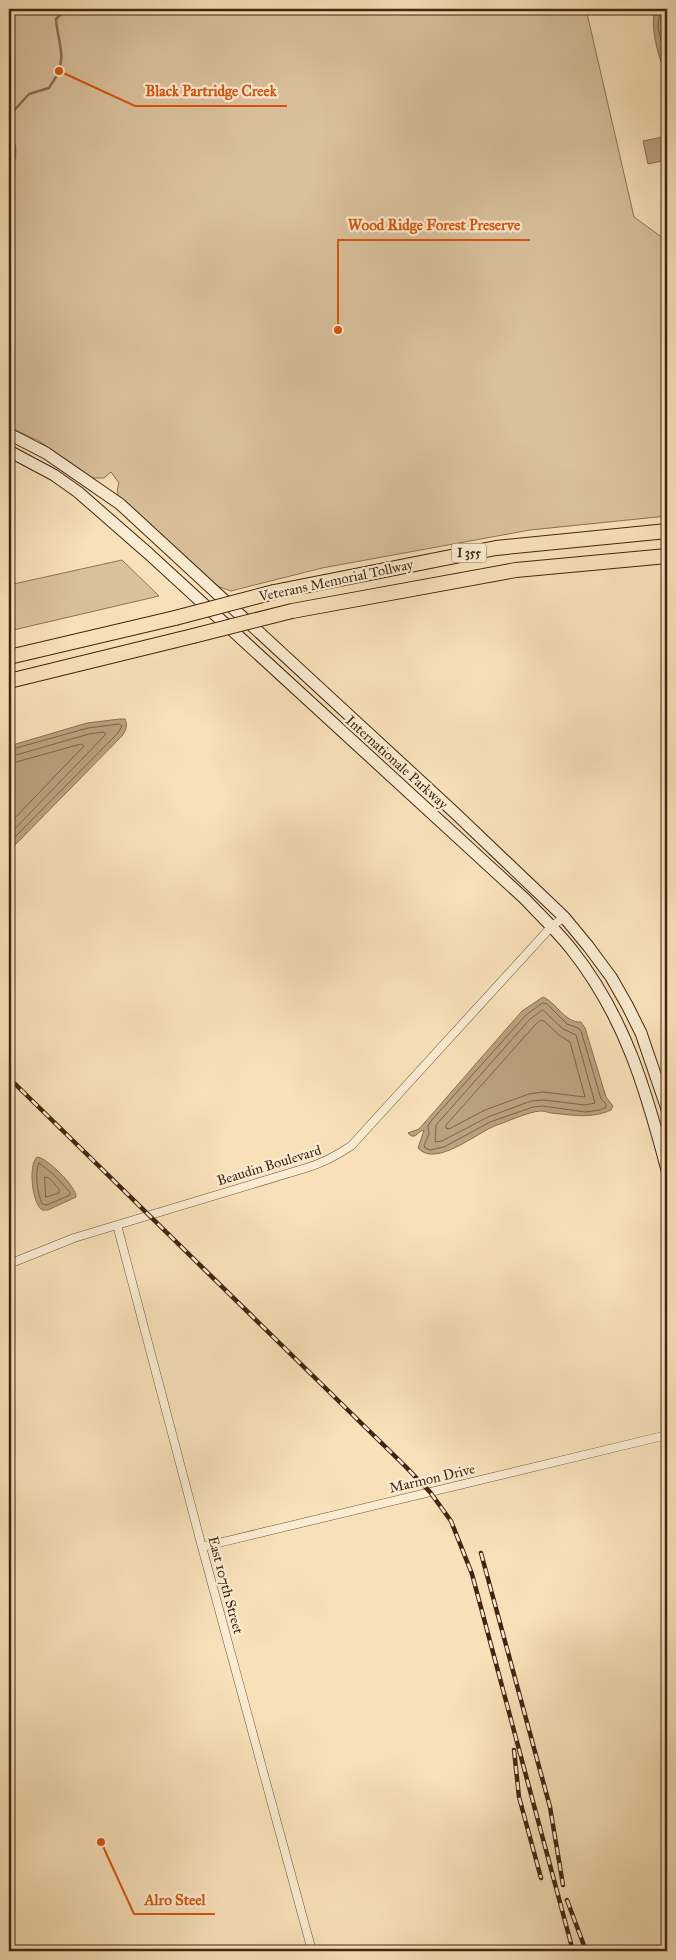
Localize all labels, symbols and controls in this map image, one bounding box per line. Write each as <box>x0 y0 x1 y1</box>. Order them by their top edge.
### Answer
callout: Black Partridge Creek <box>135 76 287 106</box>
text: Black Partridge Creek <box>145 82 278 101</box>
callout: Wood Ridge Forest Preserve <box>338 210 530 240</box>
text: Wood Ridge Forest Preserve <box>348 216 521 235</box>
road number: I 355 <box>452 544 486 562</box>
street label: Veterans Memorial Tollway <box>256 556 415 605</box>
street label: Internationale Parkway <box>342 712 452 813</box>
street label: Beaudin Boulevard <box>215 1142 323 1189</box>
street label: Marmon Drive <box>388 1460 477 1497</box>
street label: East 107th Street <box>204 1534 247 1636</box>
callout: Alro Steel <box>134 1884 215 1914</box>
text: Alro Steel <box>143 1891 206 1909</box>

